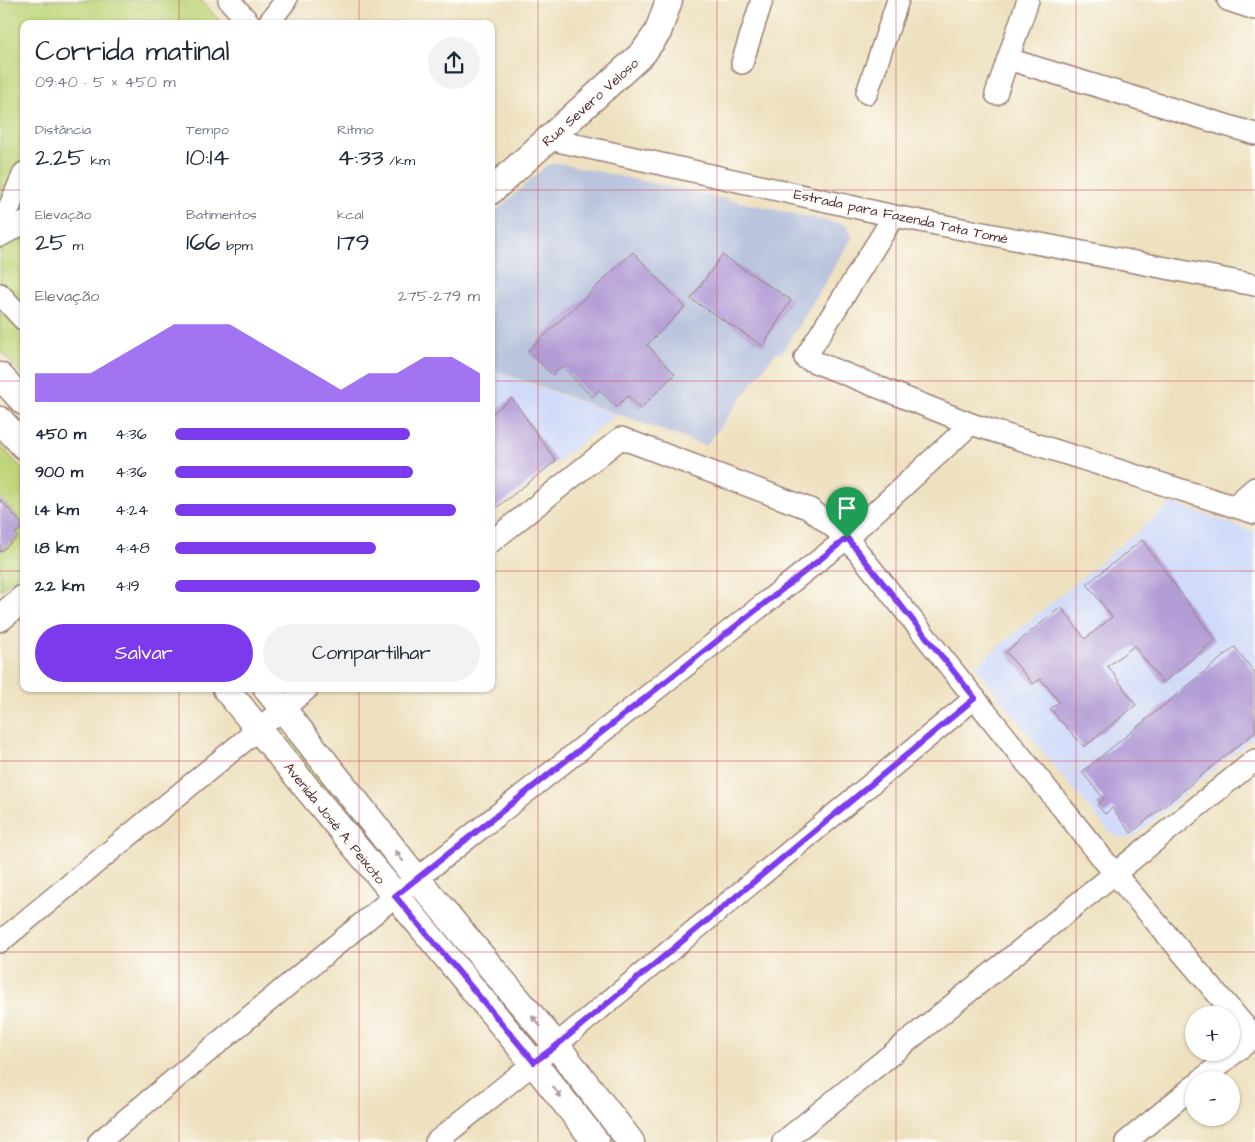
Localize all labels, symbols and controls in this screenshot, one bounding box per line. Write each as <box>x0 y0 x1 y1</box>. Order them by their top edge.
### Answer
text: Corrida matinal <box>35 32 230 71</box>
button: share <box>428 37 480 89</box>
street label: Rua Severo Veloso <box>538 54 643 152</box>
text: 09:40 · 5 × 450 m <box>35 71 176 93</box>
text: Distância <box>35 120 91 140</box>
text: Tempo <box>186 120 229 140</box>
text: Ritmo <box>337 120 374 140</box>
text: 2.25 <box>35 140 85 175</box>
text: 10:14 <box>186 140 229 175</box>
text: 4:33 <box>337 140 384 175</box>
text: km <box>85 151 110 171</box>
text: /km <box>384 151 415 171</box>
street label: Estrada para Fazenda Tata Tomé <box>792 184 1010 250</box>
text: Elevação <box>35 205 91 225</box>
text: Batimentos <box>186 205 257 225</box>
text: kcal <box>337 205 364 225</box>
text: 25 <box>35 225 67 260</box>
text: 166 <box>186 225 221 260</box>
text: 179 <box>337 225 370 260</box>
text: m <box>67 236 84 256</box>
text: bpm <box>221 236 253 256</box>
text: Elevação <box>35 285 99 307</box>
text: 275–279 m <box>398 285 480 307</box>
text: 450 m <box>35 423 86 445</box>
text: 4:36 <box>115 423 147 445</box>
text: 900 m <box>35 461 83 483</box>
text: 4:36 <box>115 461 147 483</box>
pin <box>826 487 868 538</box>
icon: arrive <box>833 494 861 522</box>
text: 1.4 km <box>35 499 79 521</box>
text: 4:24 <box>115 499 149 521</box>
text: 1.8 km <box>35 537 78 559</box>
text: 4:48 <box>115 537 150 559</box>
text: 2.2 km <box>35 575 84 597</box>
text: 4:19 <box>115 575 140 597</box>
button: Salvar <box>35 624 253 682</box>
button: Compartilhar <box>263 624 480 682</box>
street label: Avenida José A. Peixoto <box>279 758 390 889</box>
one-way arrow <box>393 849 404 862</box>
map controls <box>1185 1006 1240 1126</box>
button: + <box>1185 1006 1240 1061</box>
one-way arrow <box>531 1015 542 1027</box>
button: − <box>1185 1071 1240 1126</box>
one-way arrow <box>552 1085 562 1099</box>

